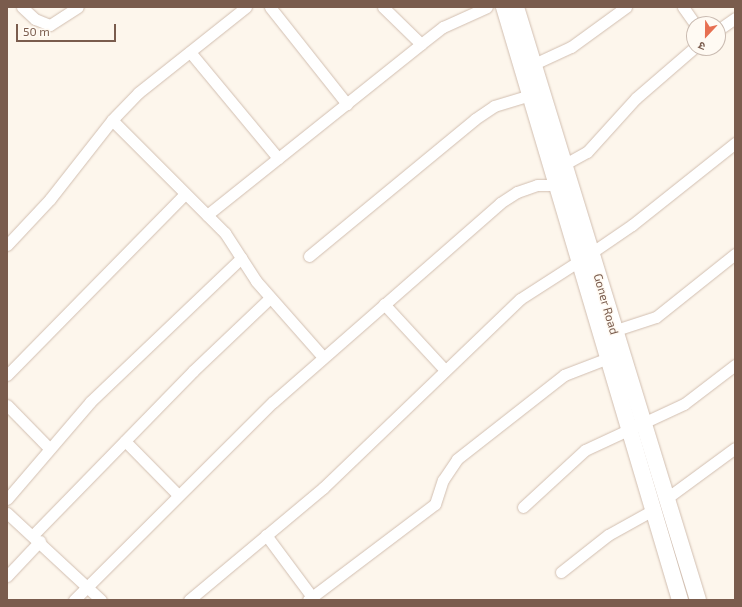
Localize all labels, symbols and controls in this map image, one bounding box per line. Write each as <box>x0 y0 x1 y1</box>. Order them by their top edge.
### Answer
scale bar <box>18 16 118 42</box>
north arrow <box>686 16 726 56</box>
text: 50 m <box>23 24 50 38</box>
text: उ <box>696 39 707 54</box>
street label: Goner Road <box>590 272 622 336</box>

